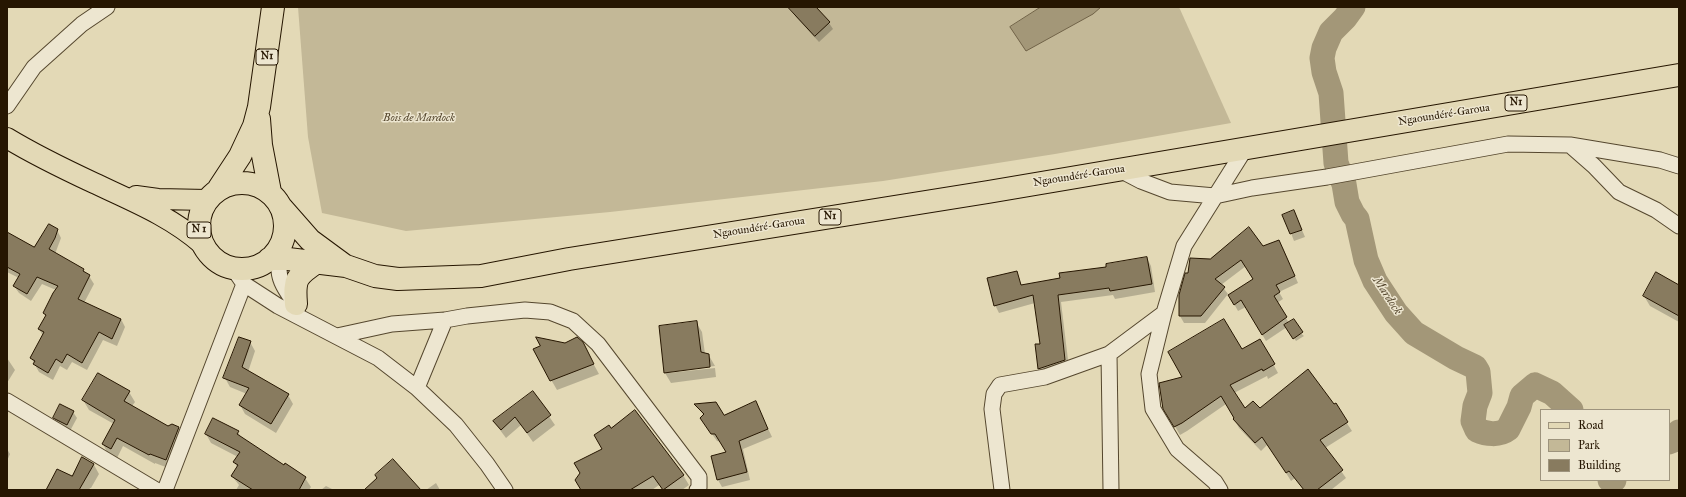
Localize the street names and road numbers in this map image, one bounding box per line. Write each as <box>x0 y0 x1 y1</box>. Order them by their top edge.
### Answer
road number: N1 <box>256 49 278 65</box>
road number: N1 <box>1505 95 1527 111</box>
street label: Ngaoundéré-Garoua <box>1397 101 1491 129</box>
street label: Ngaoundéré-Garoua <box>1032 162 1126 190</box>
road number: N1 <box>819 209 841 225</box>
street label: Ngaoundéré-Garoua <box>712 214 806 242</box>
road number: N 1 <box>187 222 211 238</box>

